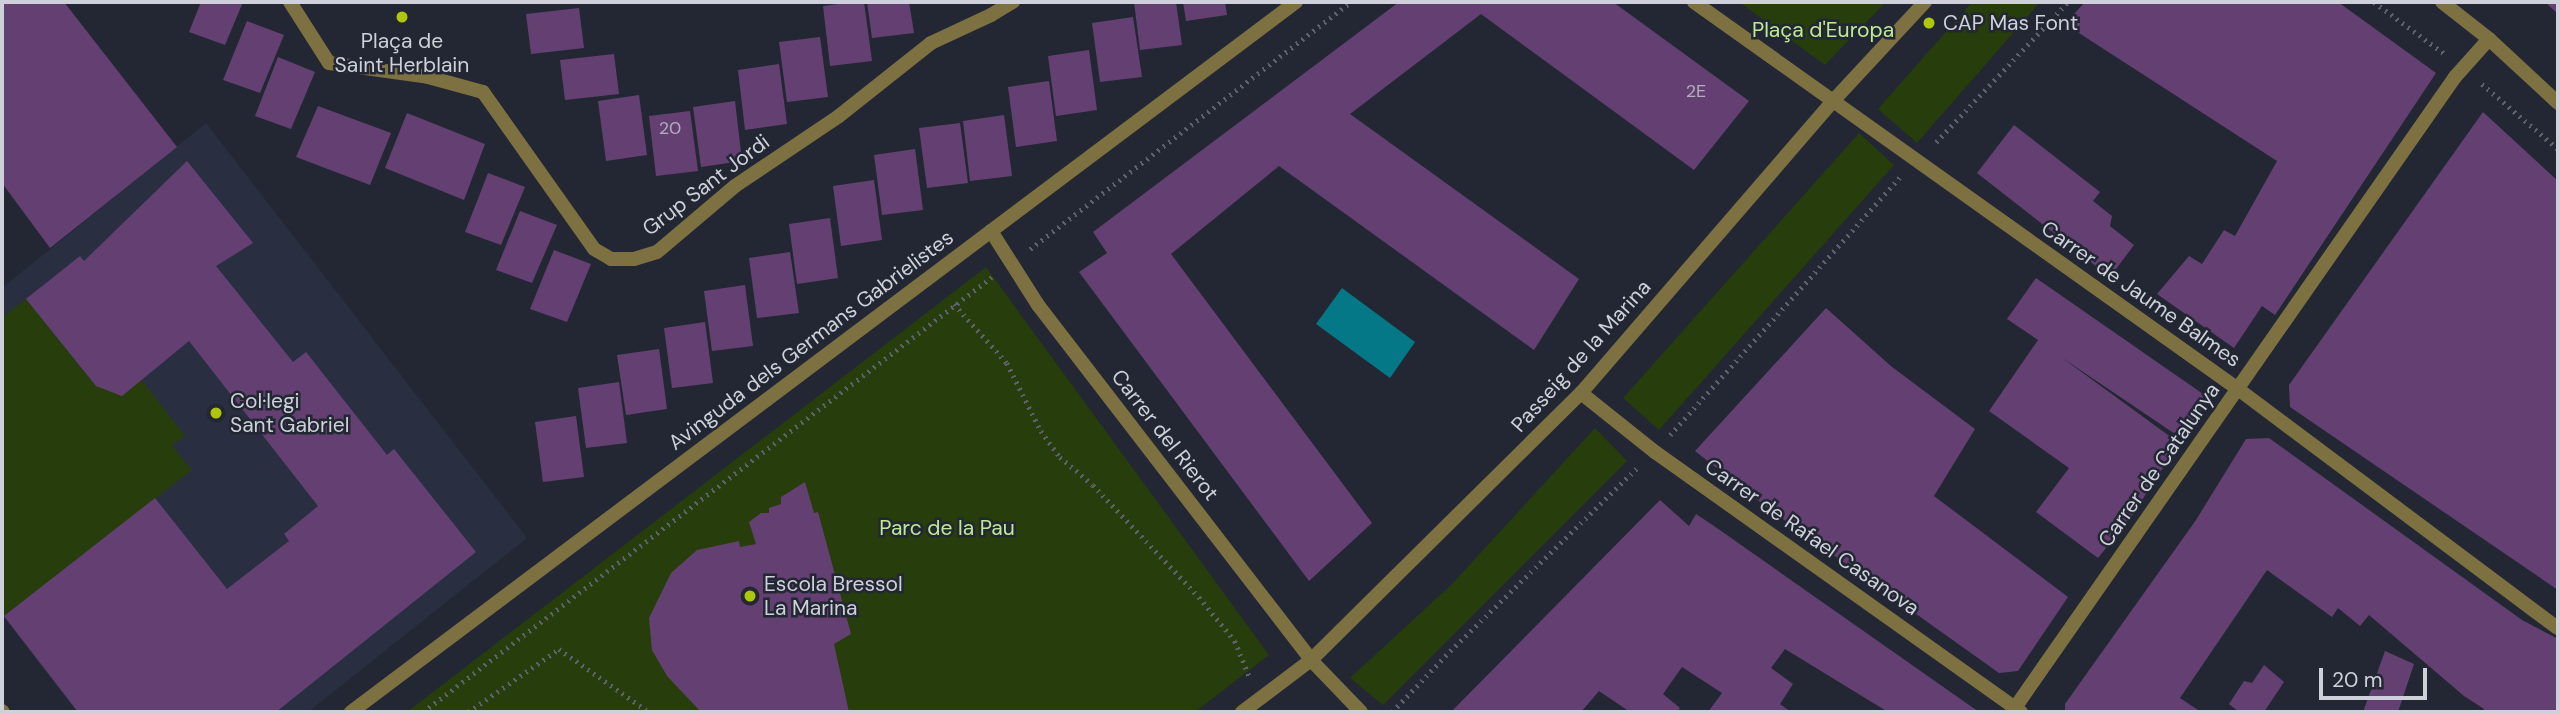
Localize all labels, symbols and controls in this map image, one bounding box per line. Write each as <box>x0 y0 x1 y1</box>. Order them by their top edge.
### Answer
marker: Plaça de Saint Herblain <box>394 9 410 25</box>
place label: CAP Mas Font <box>1943 10 2078 36</box>
marker: CAP Mas Font <box>1921 15 1937 31</box>
park label: Plaça d'Europa <box>1752 17 1894 43</box>
place label: Plaça de Saint Herblain <box>335 28 469 78</box>
house number: 2E <box>1686 80 1706 102</box>
house number: 20 <box>659 117 681 139</box>
street label: Grup Sant Jordi <box>638 129 774 241</box>
street label: Carrer de Jaume Balmes <box>2036 215 2246 373</box>
street label: Avinguda dels Germans Gabrielistes <box>664 225 958 455</box>
street label: Passeig de la Marina <box>1506 275 1656 437</box>
street label: Carrer del Rierot <box>1106 364 1224 506</box>
street label: Carrer de Catalunya <box>2093 378 2225 552</box>
place label: Col·legi Sant Gabriel <box>230 388 349 438</box>
marker: Col·legi Sant Gabriel <box>208 405 224 421</box>
street label: Carrer de Rafael Casanova <box>1700 453 1924 621</box>
park label: Parc de la Pau <box>879 515 1015 541</box>
place label: Escola Bressol La Marina <box>764 571 903 621</box>
marker: Escola Bressol La Marina <box>742 588 758 604</box>
scale bar <box>2322 654 2430 698</box>
text: 20 m <box>2332 666 2383 694</box>

